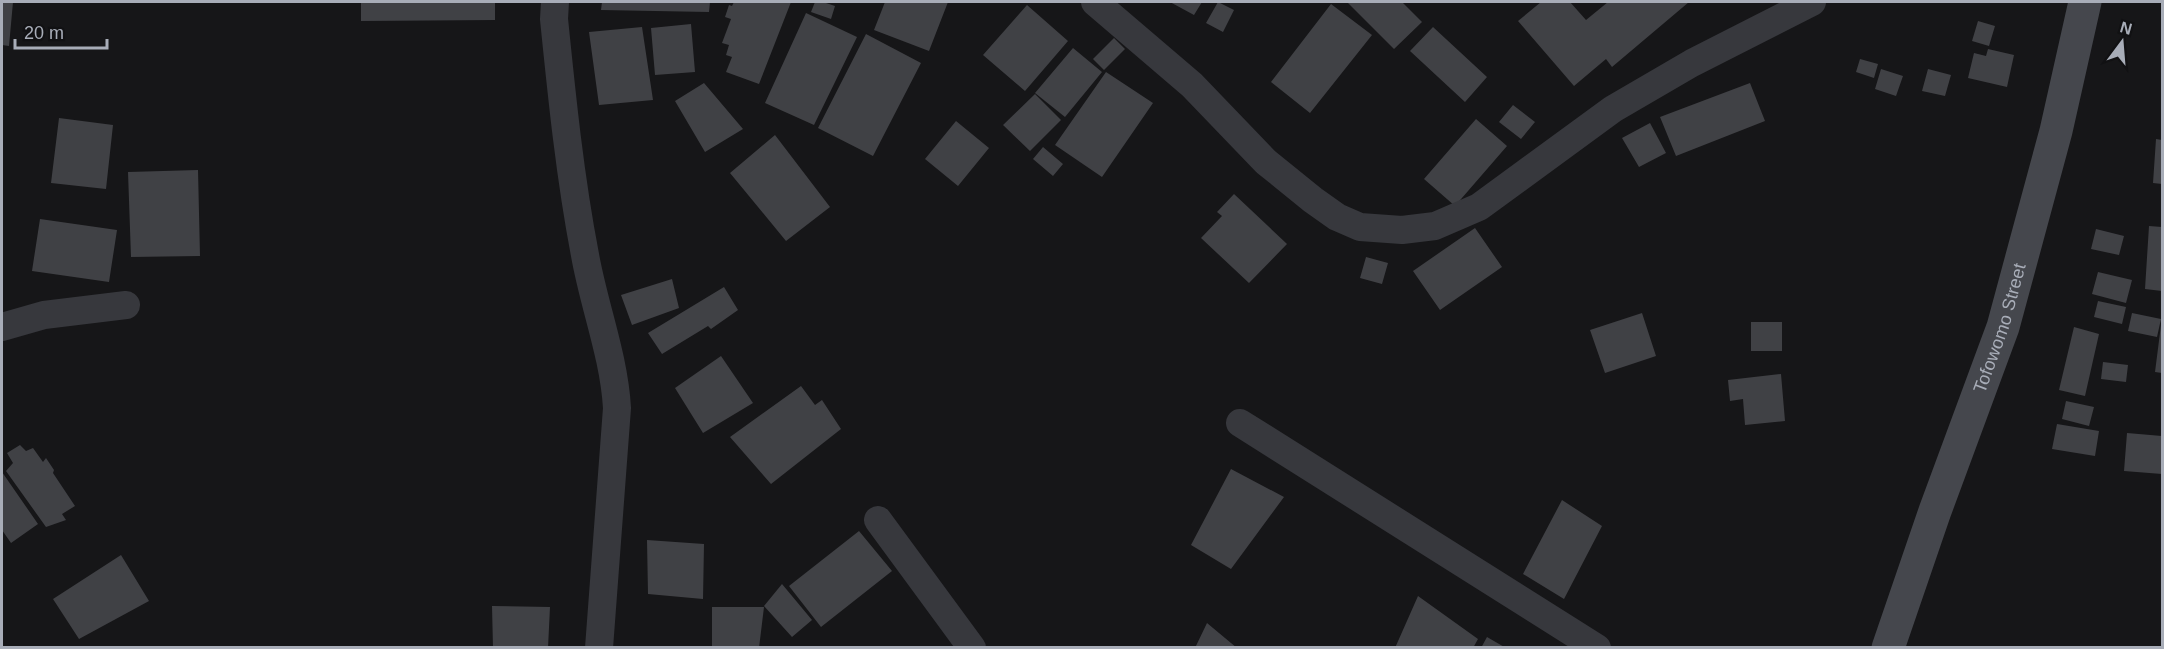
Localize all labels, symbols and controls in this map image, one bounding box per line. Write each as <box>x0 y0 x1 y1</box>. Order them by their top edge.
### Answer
scale bar <box>15 12 106 50</box>
north arrow <box>2092 12 2152 72</box>
text: N <box>2118 18 2134 38</box>
text: 20 m <box>24 23 64 43</box>
street label: Tofowomo Street <box>1969 261 2030 396</box>

